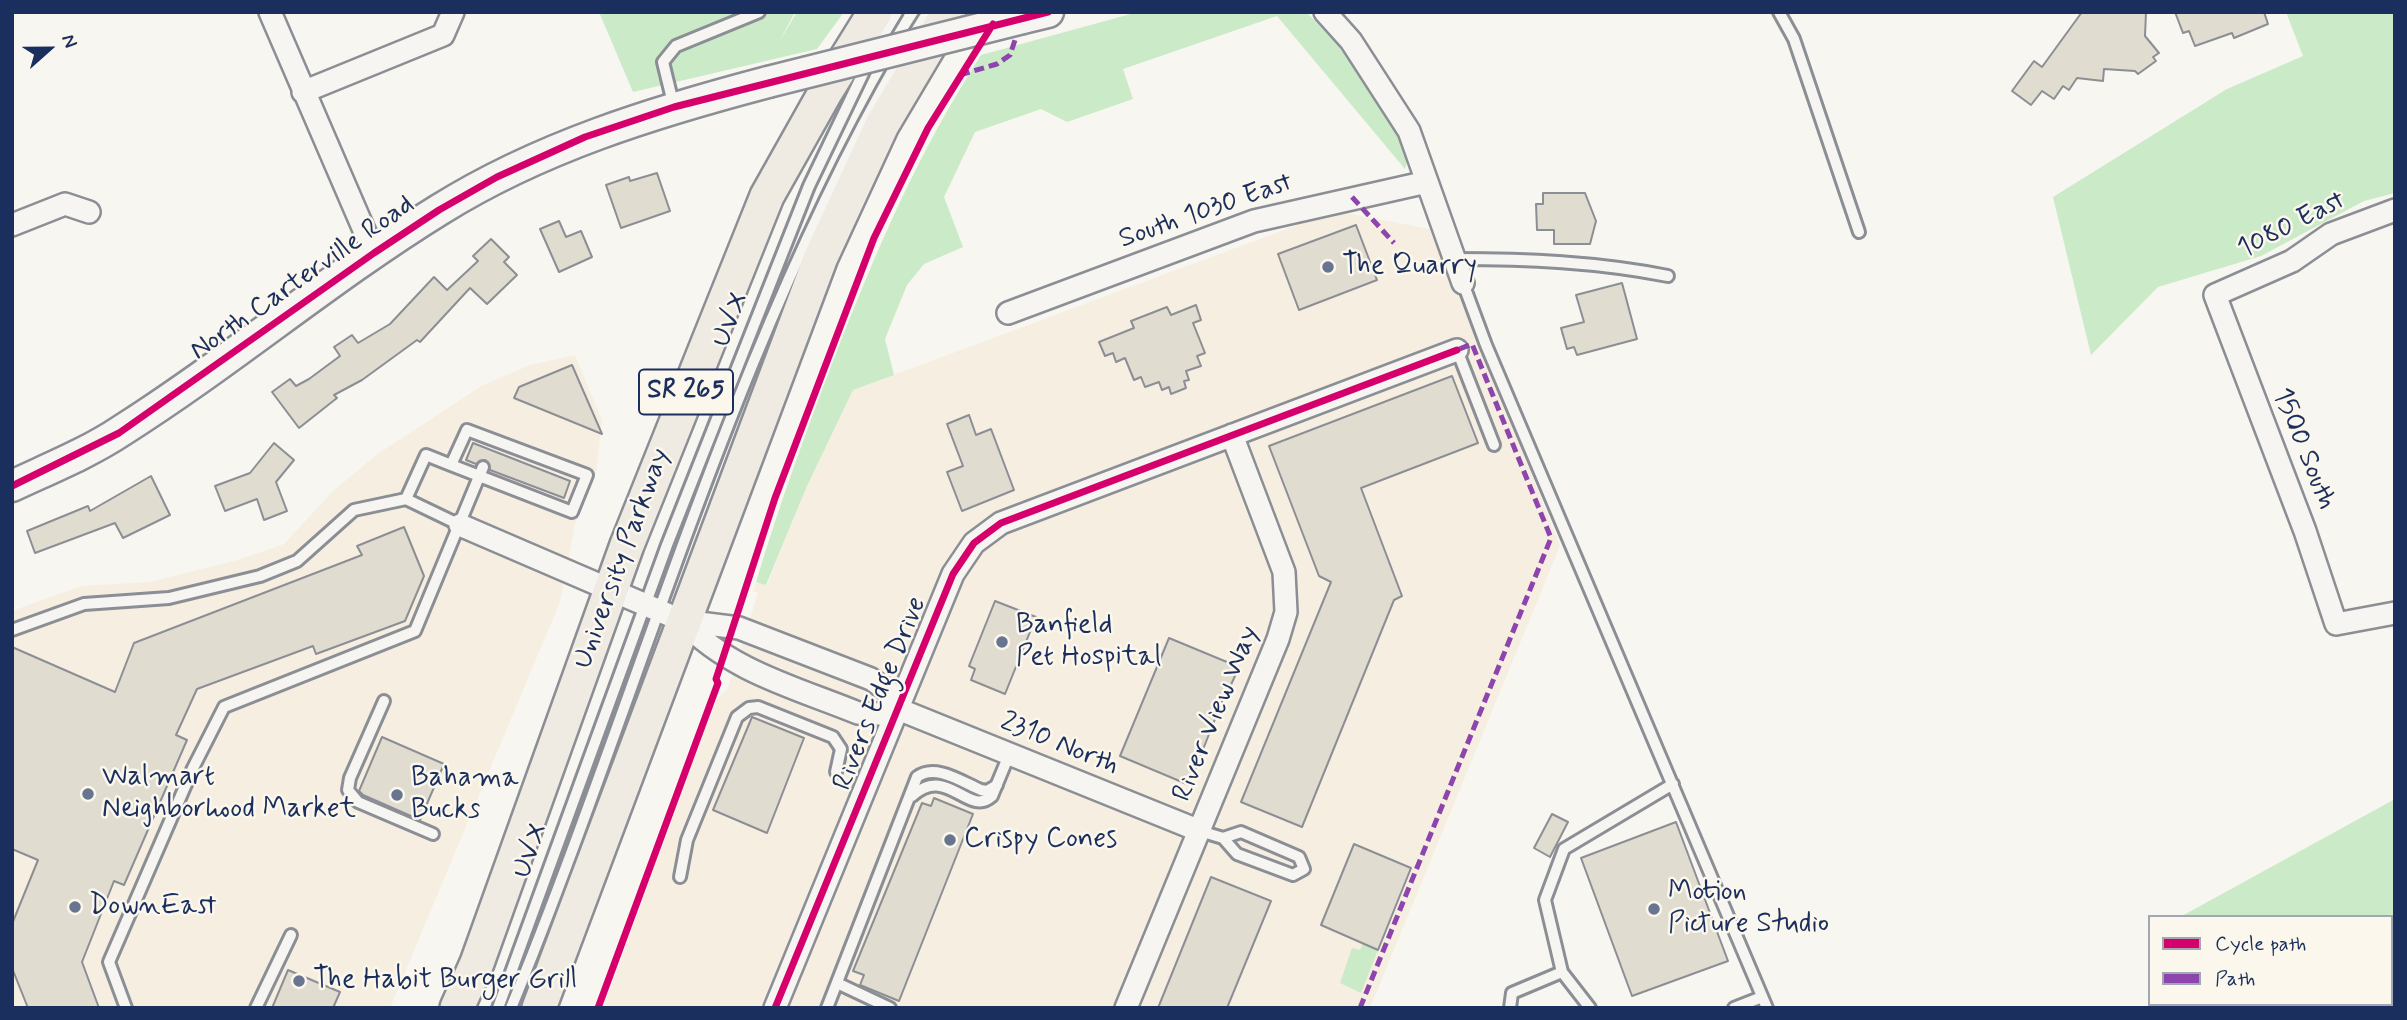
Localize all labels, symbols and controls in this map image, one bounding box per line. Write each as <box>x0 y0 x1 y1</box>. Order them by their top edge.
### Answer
north arrow <box>14 14 84 84</box>
text: N <box>55 31 83 52</box>
street label: South 1030 East <box>1115 167 1297 257</box>
street label: 1080 East <box>2233 185 2351 267</box>
street label: North Carterville Road <box>184 189 422 369</box>
place label: The Quarry <box>1342 250 1477 284</box>
marker: The Quarry <box>1320 259 1336 275</box>
street label: UVX <box>706 287 758 353</box>
road number: SR 265 <box>639 370 733 414</box>
street label: 1500 South <box>2263 383 2343 515</box>
street label: University Parkway <box>567 444 679 674</box>
street label: Rivers Edge Drive <box>827 592 935 796</box>
place label: Banfield Pet Hospital <box>1016 609 1161 675</box>
street label: River View Way <box>1166 621 1268 807</box>
marker: Banfield Pet Hospital <box>994 634 1010 650</box>
street label: 2310 North <box>995 706 1123 784</box>
place label: Walmart Neighborhood Market <box>102 761 356 827</box>
place label: Bahama Bucks <box>411 762 519 828</box>
marker: Walmart Neighborhood Market <box>80 786 96 802</box>
marker: Bahama Bucks <box>389 787 405 803</box>
street label: UVX <box>507 819 557 883</box>
place label: Crispy Cones <box>964 823 1117 857</box>
marker: Crispy Cones <box>942 832 958 848</box>
place label: Motion Picture Studio <box>1668 876 1829 942</box>
place label: DownEast <box>89 890 216 924</box>
marker: DownEast <box>67 899 83 915</box>
marker: Motion Picture Studio <box>1646 901 1662 917</box>
legend <box>2148 915 2393 1006</box>
text: Cycle path <box>2215 930 2306 958</box>
place label: The Habit Burger Grill <box>313 964 577 998</box>
text: Path <box>2215 965 2255 993</box>
marker: The Habit Burger Grill <box>291 973 307 989</box>

